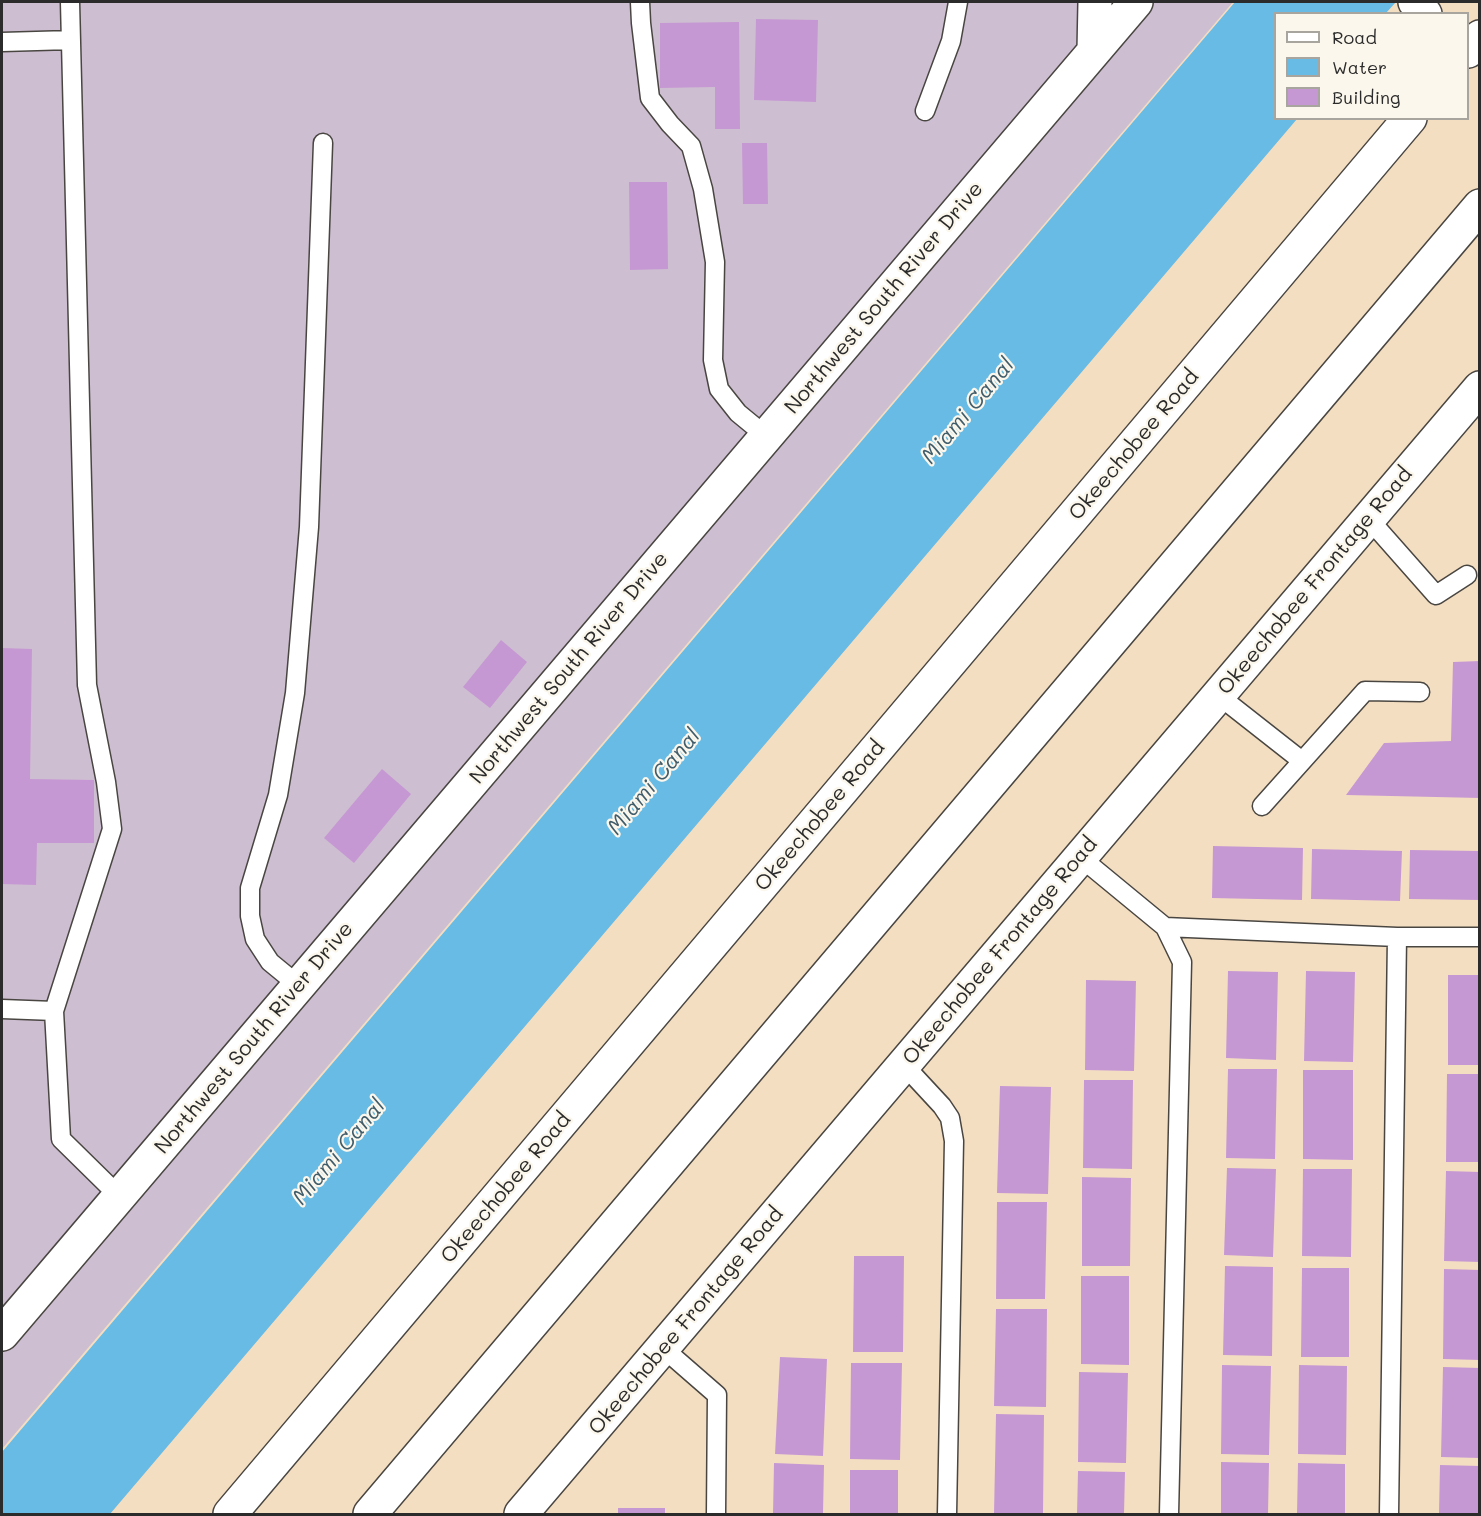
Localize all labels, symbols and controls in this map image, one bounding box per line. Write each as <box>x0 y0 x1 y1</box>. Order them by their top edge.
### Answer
legend <box>1274 12 1469 120</box>
text: Road <box>1332 25 1377 49</box>
text: Water <box>1332 55 1387 79</box>
text: Building <box>1332 85 1400 109</box>
street label: Northwest South River Drive <box>779 177 989 419</box>
water label: Miami Canal <box>916 353 1020 469</box>
street label: Okeechobee Road <box>1064 365 1204 525</box>
street label: Okeechobee Frontage Road <box>1212 462 1418 700</box>
street label: Northwest South River Drive <box>464 547 674 789</box>
water label: Miami Canal <box>602 724 706 840</box>
street label: Okeechobee Road <box>750 736 890 896</box>
street label: Okeechobee Frontage Road <box>897 832 1103 1070</box>
street label: Northwest South River Drive <box>149 917 359 1159</box>
water label: Miami Canal <box>287 1094 391 1210</box>
street label: Okeechobee Road <box>436 1108 576 1268</box>
street label: Okeechobee Frontage Road <box>583 1202 789 1440</box>

